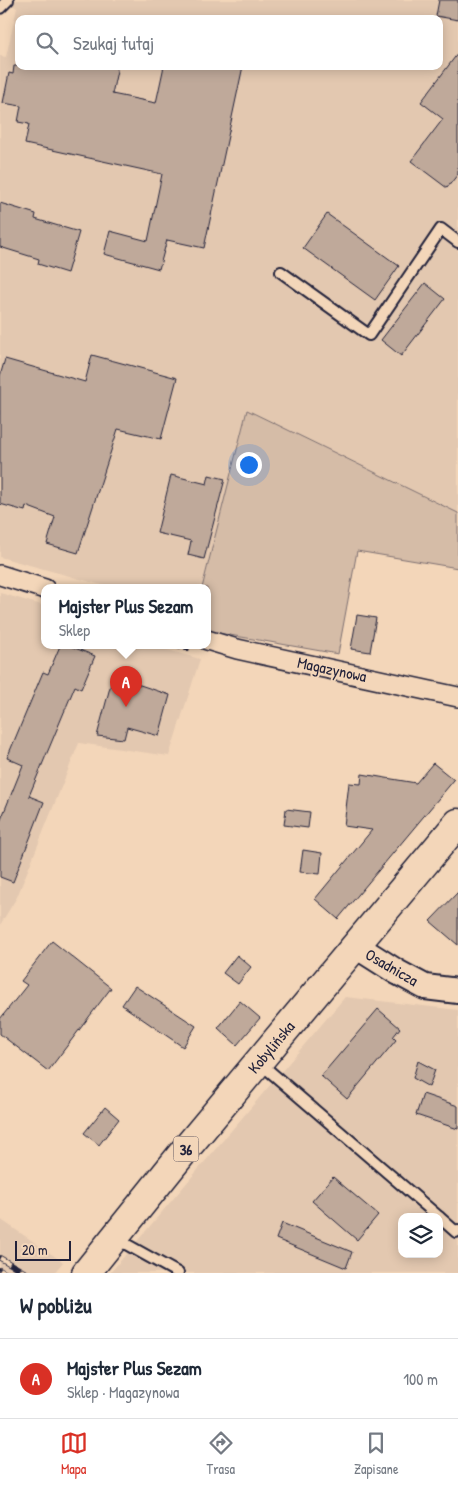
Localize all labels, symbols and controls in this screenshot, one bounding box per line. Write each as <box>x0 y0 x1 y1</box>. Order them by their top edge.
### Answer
search box <box>15 15 443 70</box>
icon: search <box>33 29 61 57</box>
text: Szukaj tutaj <box>73 30 154 56</box>
your location <box>236 452 262 478</box>
popup <box>41 584 211 649</box>
text: Majster Plus Sezam <box>59 593 193 619</box>
text: Sklep <box>59 619 90 641</box>
street label: Magazynowa <box>295 651 369 687</box>
pin: A <box>110 666 142 707</box>
street label: Osadnicza <box>362 943 422 991</box>
street label: Kobylińska <box>243 1016 299 1078</box>
road number: 36 <box>174 1136 198 1162</box>
map controls <box>398 1213 443 1258</box>
button: layers <box>398 1213 443 1258</box>
scale bar <box>15 1238 71 1261</box>
text: 20 m <box>22 1240 48 1259</box>
text: W pobliżu <box>20 1291 92 1320</box>
text: Majster Plus Sezam <box>67 1355 202 1381</box>
text: A <box>32 1368 40 1390</box>
text: 100 m <box>403 1368 438 1390</box>
text: Sklep · Magazynowa <box>67 1381 179 1403</box>
tab: Mapa <box>60 1429 88 1478</box>
tab: Trasa <box>207 1429 235 1478</box>
tab: Zapisane <box>354 1429 398 1478</box>

